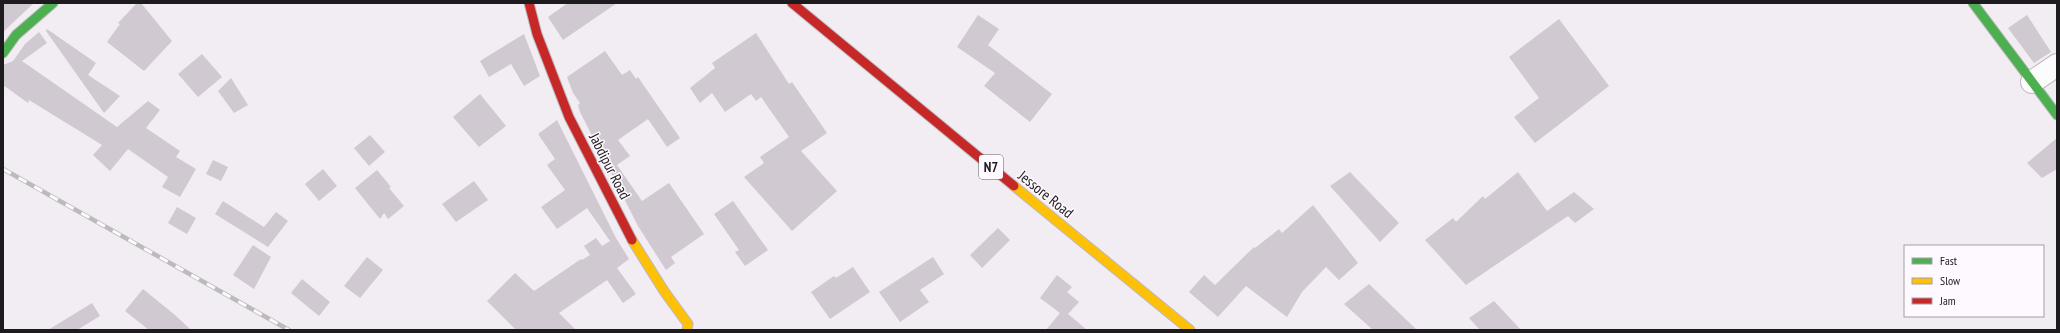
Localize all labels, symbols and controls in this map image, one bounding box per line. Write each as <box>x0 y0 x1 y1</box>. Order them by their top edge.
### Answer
street label: Jabdipur Road <box>585 129 635 202</box>
road number: N7 <box>979 155 1003 179</box>
street label: Jessore Road <box>1014 165 1077 222</box>
legend <box>1904 245 2044 317</box>
text: Fast <box>1940 253 1958 268</box>
text: Slow <box>1940 273 1961 288</box>
text: Jam <box>1939 293 1956 308</box>

